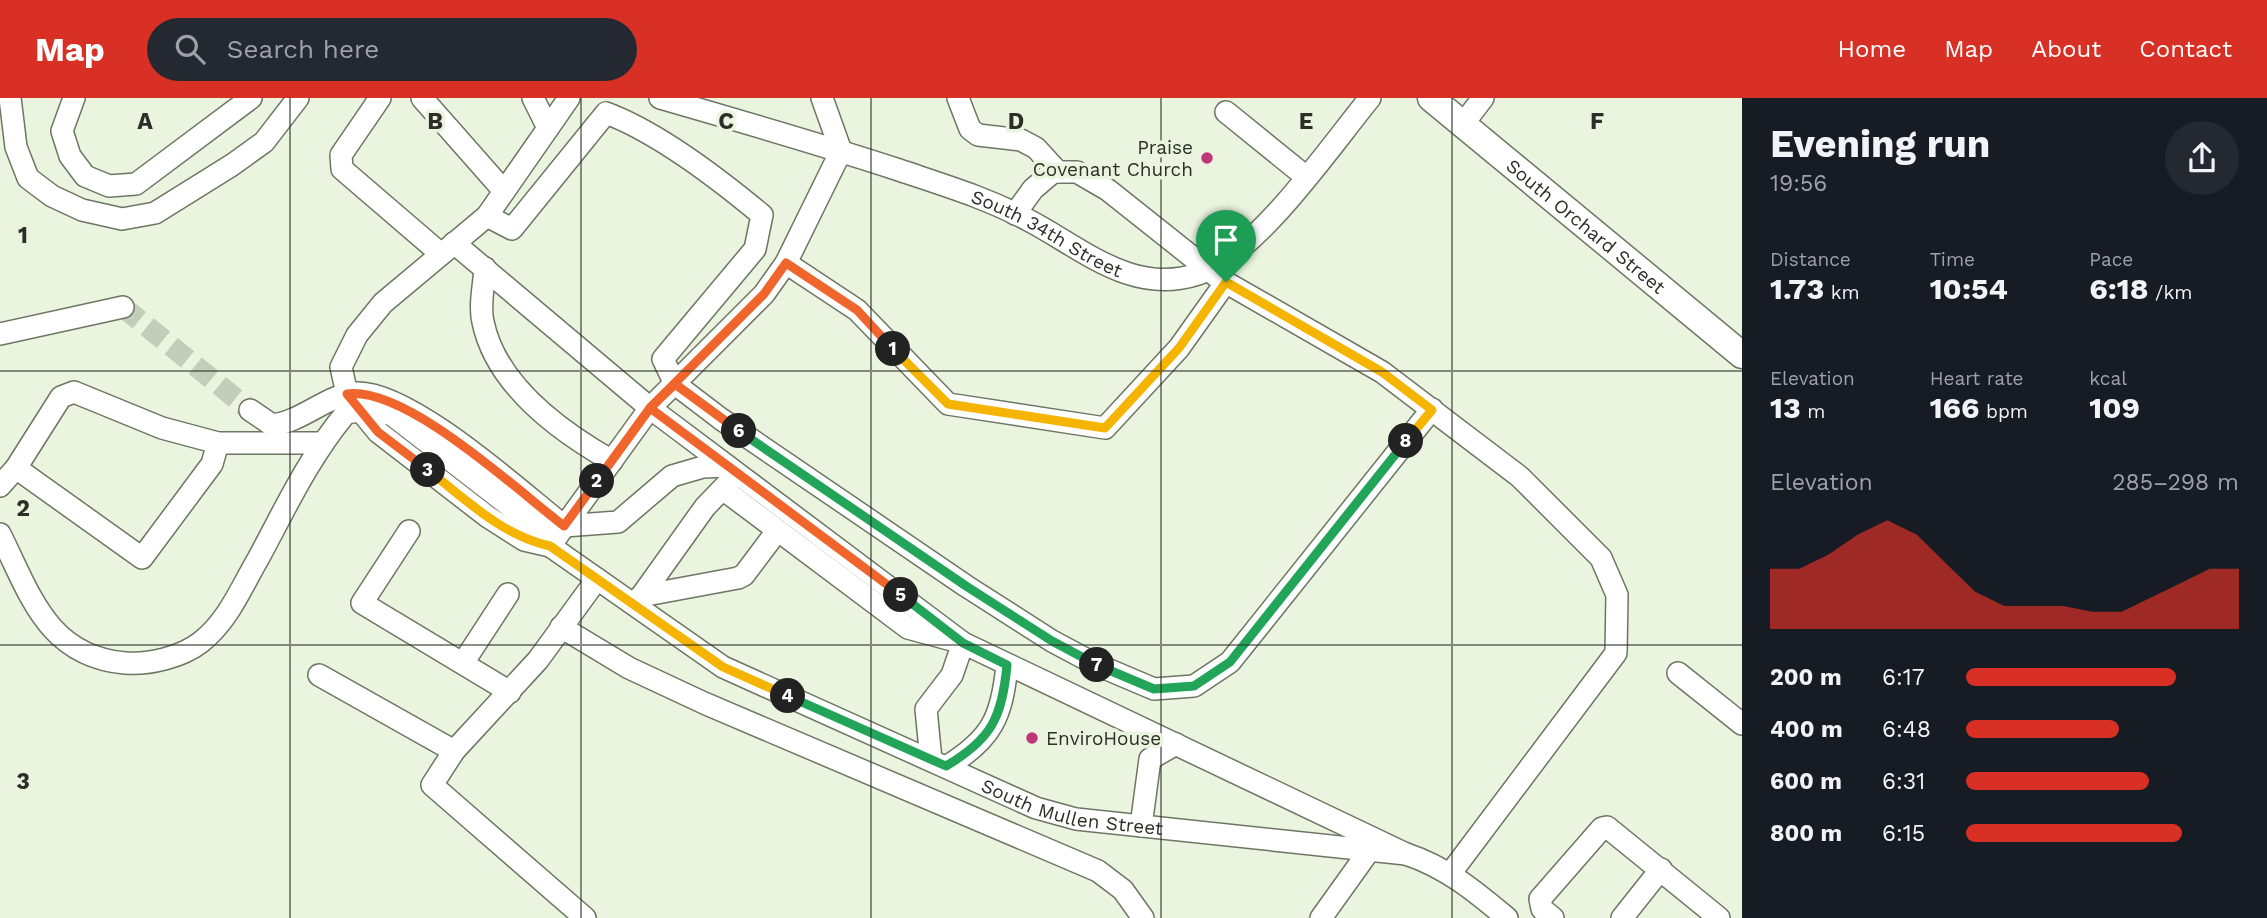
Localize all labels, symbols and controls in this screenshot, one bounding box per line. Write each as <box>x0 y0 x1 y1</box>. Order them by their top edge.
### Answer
search box <box>147 18 637 81</box>
text: Map <box>35 30 105 69</box>
icon: search <box>171 30 209 68</box>
text: Search here <box>227 34 379 64</box>
text: Home <box>1838 35 1906 63</box>
text: Map <box>1944 35 1993 63</box>
text: About <box>2031 35 2101 63</box>
text: Contact <box>2139 35 2232 63</box>
text: A <box>137 108 153 135</box>
text: B <box>427 108 443 135</box>
text: C <box>718 108 734 135</box>
text: D <box>1008 108 1024 135</box>
text: E <box>1299 108 1313 135</box>
text: F <box>1590 108 1604 135</box>
button: share <box>2165 121 2239 195</box>
text: Evening run <box>1770 122 1990 166</box>
place label: Praise Covenant Church <box>1033 136 1193 181</box>
marker: Praise Covenant Church <box>1199 150 1215 166</box>
street label: South Orchard Street <box>1501 154 1670 299</box>
text: 19:56 <box>1770 170 1827 197</box>
street label: South 34th Street <box>968 185 1126 282</box>
pin <box>1196 210 1256 282</box>
icon: arrive <box>1207 221 1245 259</box>
text: 1 <box>18 222 28 249</box>
text: Distance <box>1770 248 1851 271</box>
text: Time <box>1930 248 1975 271</box>
text: Pace <box>2089 248 2133 271</box>
text: 1.73 <box>1770 271 1824 306</box>
text: 10:54 <box>1930 271 2008 306</box>
text: 6:18 <box>2089 271 2149 306</box>
text: km <box>1824 281 1860 304</box>
text: /km <box>2149 281 2192 304</box>
pin: 1 <box>876 331 910 366</box>
text: 1 <box>888 337 897 360</box>
text: Elevation <box>1770 367 1855 390</box>
text: Heart rate <box>1930 367 2024 390</box>
text: kcal <box>2089 367 2127 390</box>
text: 13 <box>1770 390 1801 425</box>
text: 166 <box>1930 390 1980 425</box>
text: 109 <box>2089 390 2140 425</box>
text: m <box>1801 400 1825 423</box>
text: bpm <box>1980 400 2028 423</box>
pin: 6 <box>722 414 756 448</box>
text: 6 <box>733 419 744 442</box>
pin: 8 <box>1388 424 1424 458</box>
text: 8 <box>1400 429 1411 452</box>
pin: 3 <box>410 452 446 488</box>
text: 3 <box>422 458 433 481</box>
pin: 2 <box>580 464 614 498</box>
text: 2 <box>591 469 602 492</box>
text: Elevation <box>1770 469 1873 496</box>
text: 285–298 m <box>2112 469 2239 496</box>
text: 2 <box>16 495 30 522</box>
pin: 5 <box>884 578 918 612</box>
text: 5 <box>895 583 906 606</box>
pin: 7 <box>1080 648 1114 682</box>
text: 7 <box>1091 653 1102 676</box>
text: 200 m <box>1770 664 1842 691</box>
text: 6:17 <box>1882 664 1925 691</box>
pin: 4 <box>770 678 806 714</box>
text: 4 <box>781 684 794 707</box>
text: 400 m <box>1770 716 1843 743</box>
text: 6:48 <box>1882 716 1931 743</box>
place label: EnviroHouse <box>1046 727 1161 750</box>
marker: EnviroHouse <box>1024 730 1040 746</box>
text: 3 <box>16 768 30 795</box>
text: 600 m <box>1770 768 1842 795</box>
text: 6:31 <box>1882 768 1925 795</box>
street label: South Mullen Street <box>978 774 1164 840</box>
text: 800 m <box>1770 820 1842 847</box>
text: 6:15 <box>1882 820 1925 847</box>

